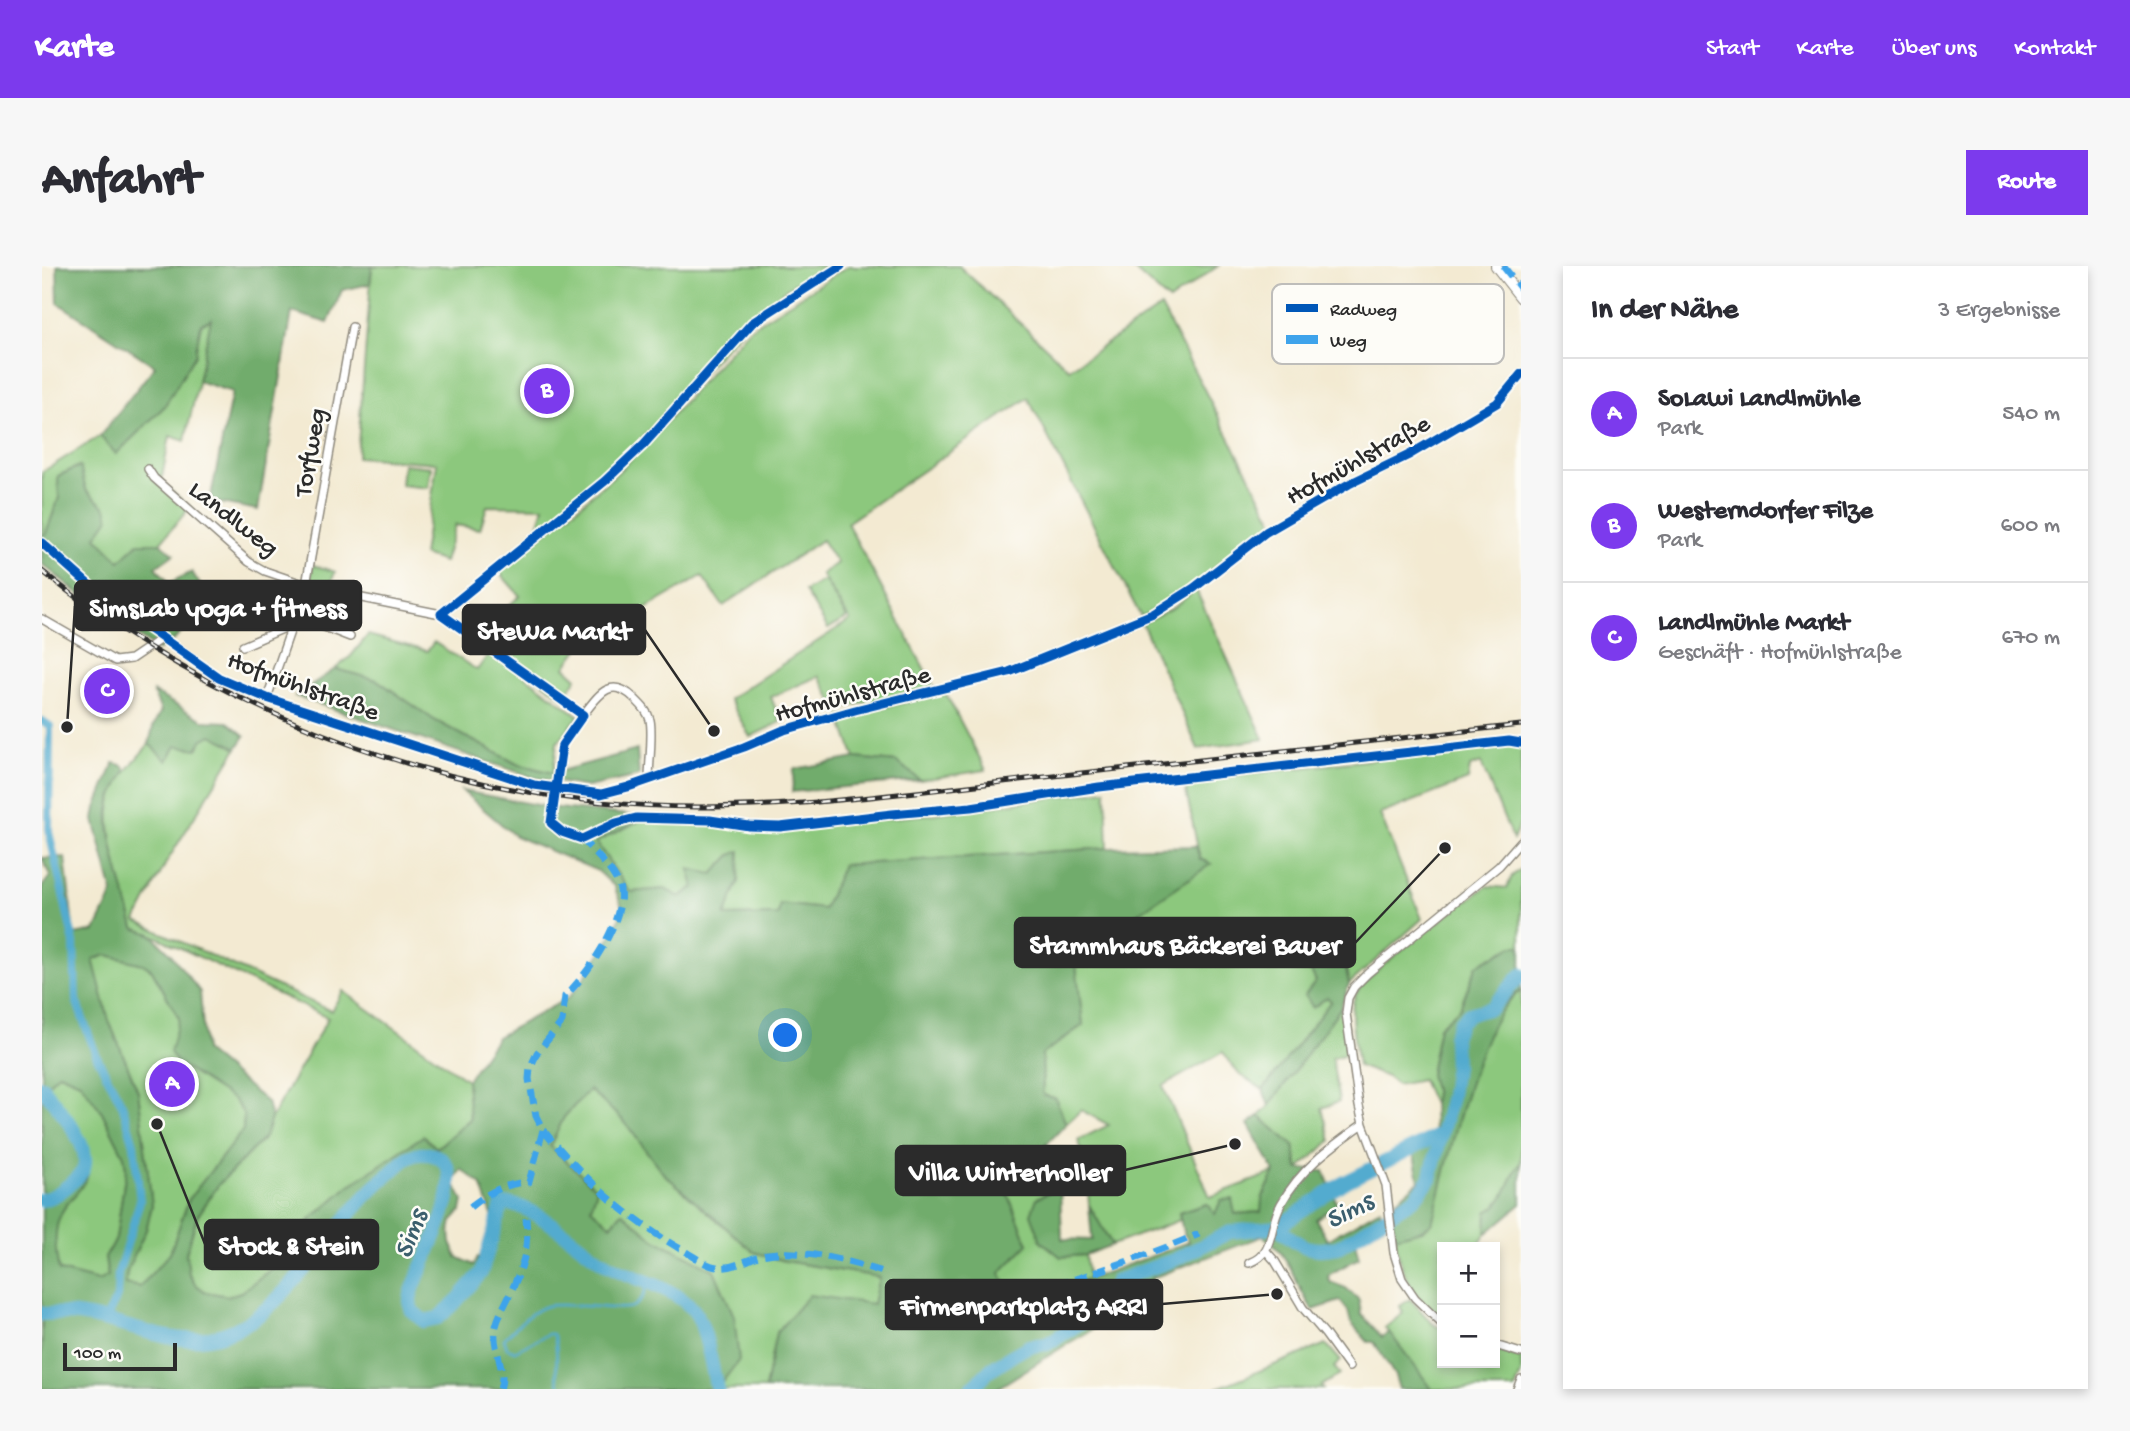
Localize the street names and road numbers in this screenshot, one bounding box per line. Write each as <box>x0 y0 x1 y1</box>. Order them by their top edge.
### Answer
street label: Torfweg <box>289 406 335 501</box>
street label: Hofmühlstraße <box>1282 409 1437 514</box>
street label: Landlweg <box>181 476 283 565</box>
street label: Hofmühlstraße <box>222 646 383 730</box>
street label: Hofmühlstraße <box>772 661 935 732</box>

